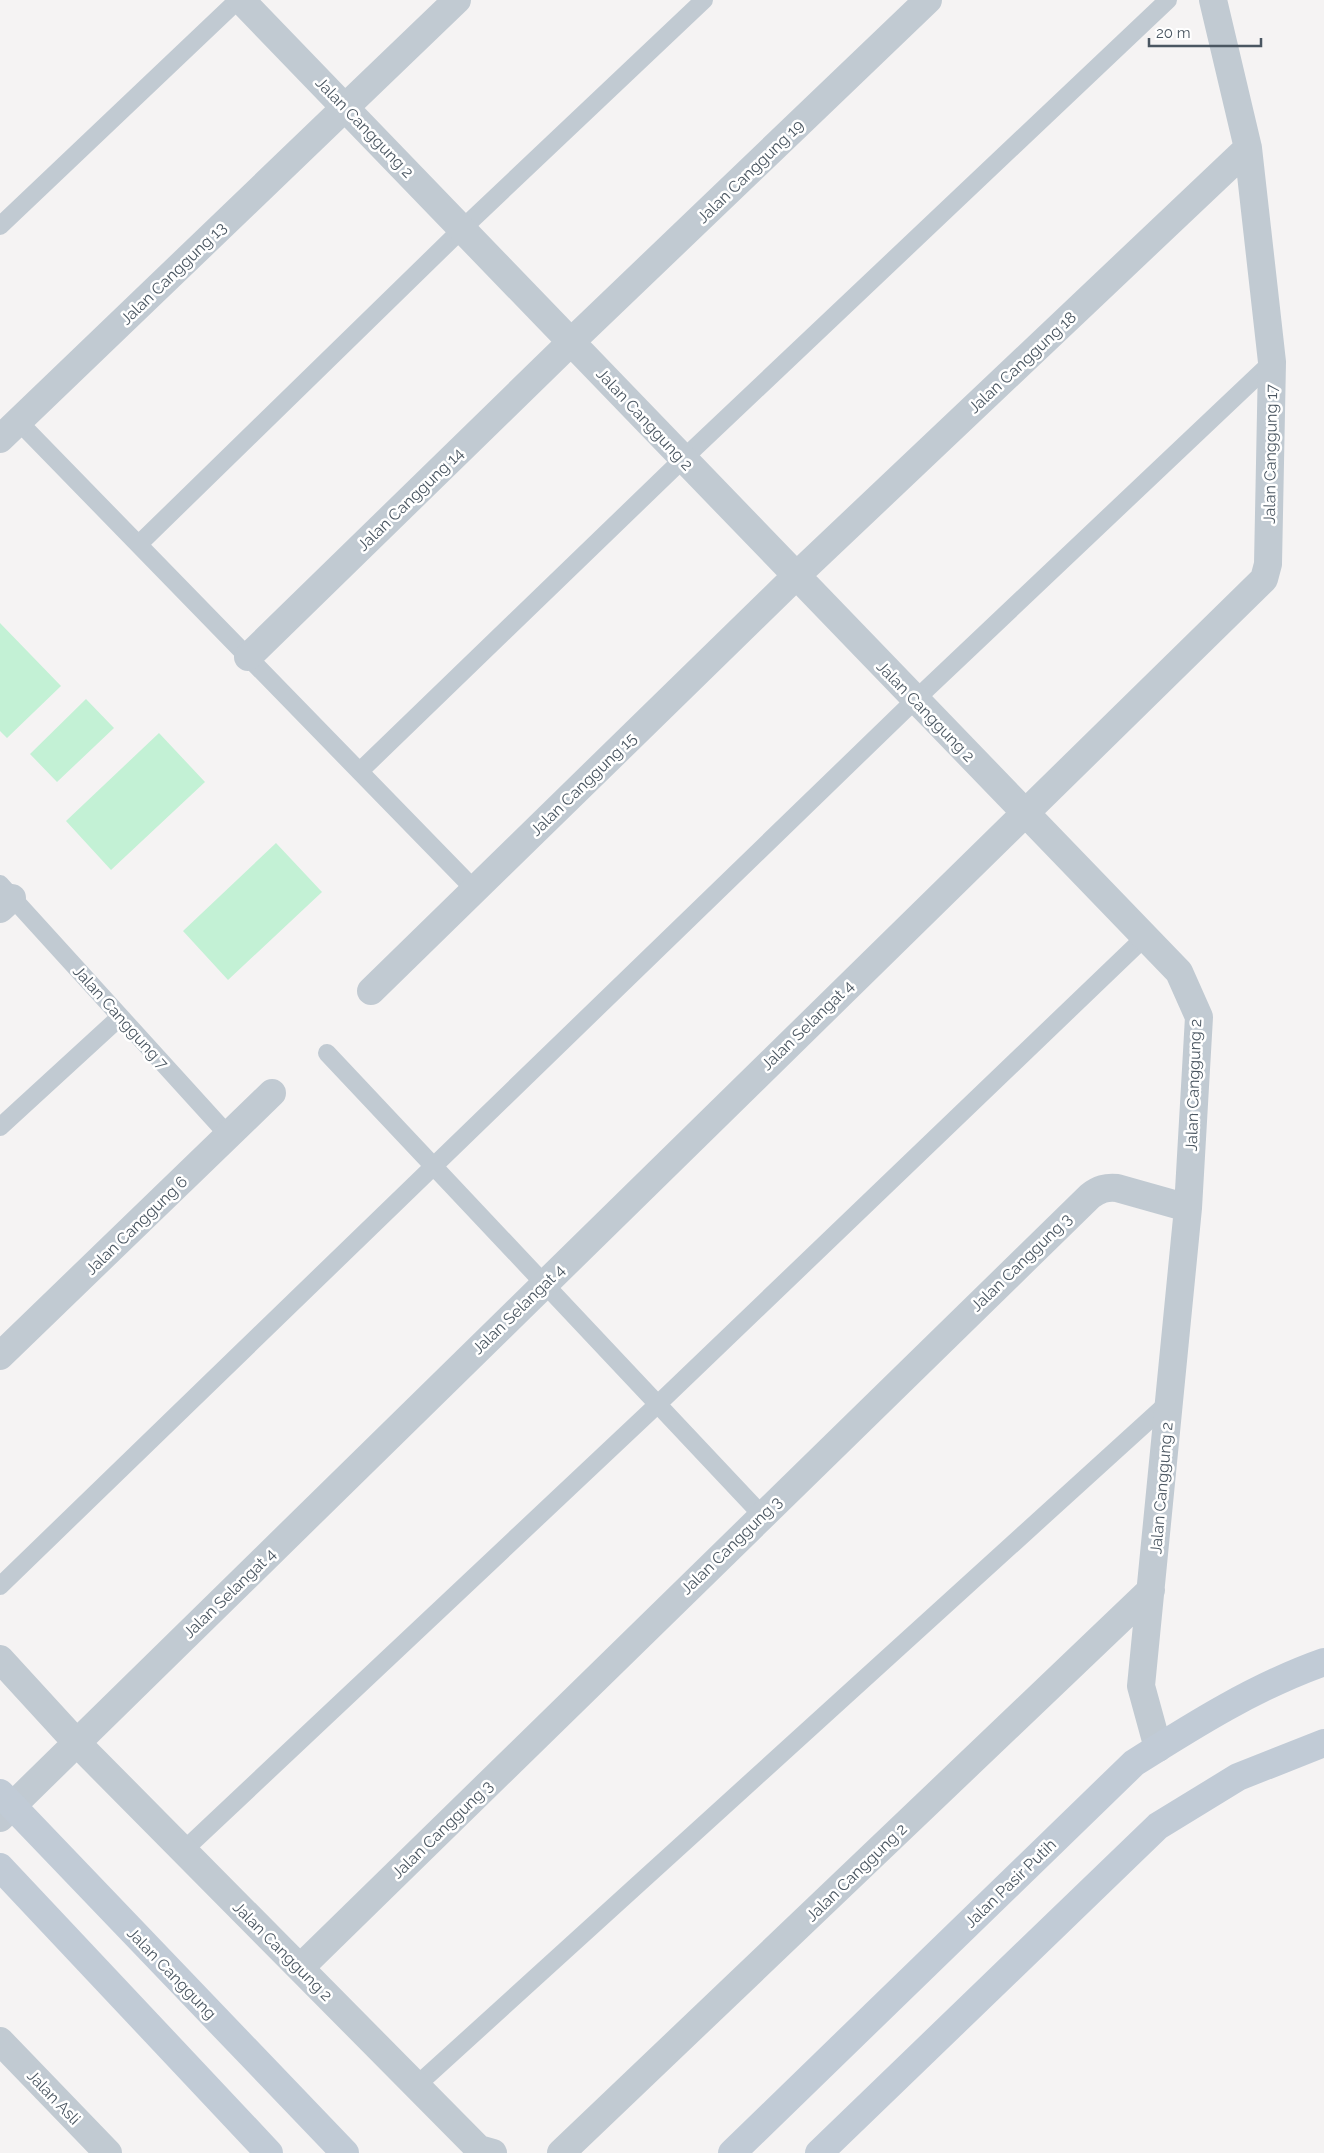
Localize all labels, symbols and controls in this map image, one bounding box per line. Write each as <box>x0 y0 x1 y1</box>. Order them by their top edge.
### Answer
scale bar <box>1149 15 1262 47</box>
text: 20 m <box>1156 24 1191 42</box>
street label: Jalan Canggung 2 <box>312 73 418 182</box>
street label: Jalan Canggung 19 <box>693 116 808 227</box>
street label: Jalan Canggung 13 <box>116 218 230 329</box>
street label: Jalan Canggung 18 <box>964 307 1080 417</box>
street label: Jalan Canggung 2 <box>592 364 697 474</box>
street label: Jalan Canggung 17 <box>1260 384 1281 524</box>
street label: Jalan Canggung 14 <box>353 444 467 555</box>
street label: Jalan Canggung 2 <box>873 657 979 766</box>
street label: Jalan Canggung 15 <box>526 729 640 840</box>
street label: Jalan Canggung 7 <box>69 962 172 1073</box>
street label: Jalan Selangat 4 <box>757 976 858 1074</box>
street label: Jalan Canggung 2 <box>1182 1018 1205 1152</box>
street label: Jalan Canggung 6 <box>82 1172 191 1279</box>
street label: Jalan Canggung 3 <box>967 1209 1076 1315</box>
street label: Jalan Selangat 4 <box>468 1260 569 1358</box>
street label: Jalan Canggung 2 <box>1146 1421 1177 1555</box>
street label: Jalan Canggung 3 <box>677 1492 786 1598</box>
street label: Jalan Selangat 4 <box>179 1544 280 1642</box>
street label: Jalan Canggung 3 <box>388 1776 497 1882</box>
street label: Jalan Canggung 2 <box>802 1819 911 1925</box>
street label: Jalan Pasir Putih <box>961 1835 1060 1932</box>
street label: Jalan Canggung 2 <box>229 1898 336 2005</box>
street label: Jalan Canggung <box>123 1923 220 2023</box>
street label: Jalan Asli <box>23 2066 84 2129</box>

